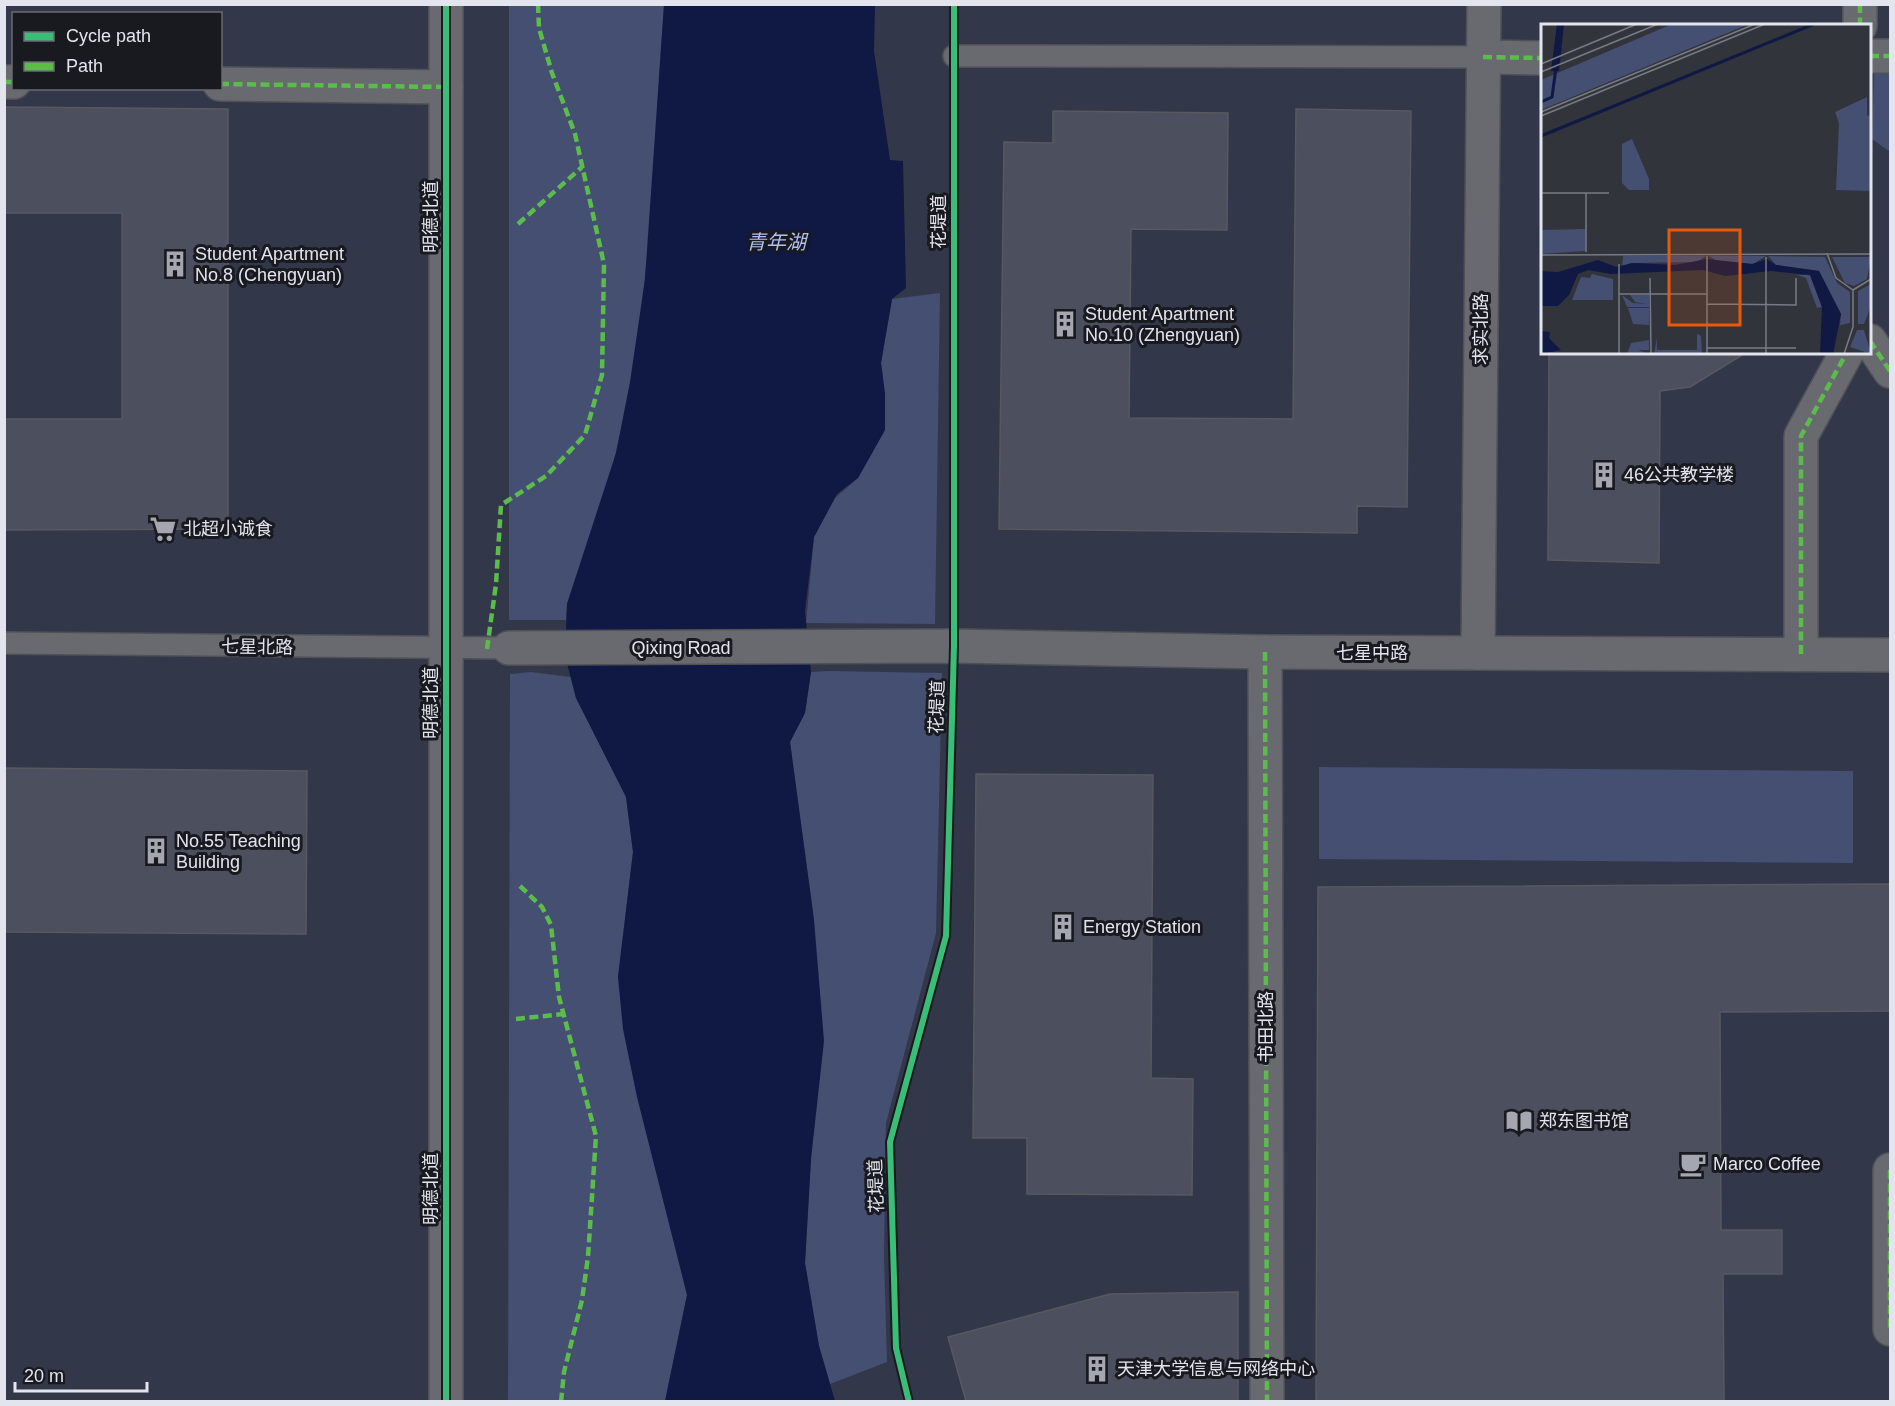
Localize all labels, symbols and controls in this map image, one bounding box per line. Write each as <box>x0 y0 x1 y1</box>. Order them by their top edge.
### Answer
legend <box>12 12 222 90</box>
inset map <box>1541 24 1871 354</box>
text: Cycle path <box>66 26 151 46</box>
text: Path <box>66 56 103 76</box>
street label: 明德北道 <box>421 181 441 253</box>
street label: 花堤道 <box>929 195 949 249</box>
water label: 青年湖 <box>746 231 809 253</box>
place label: Student Apartment No.8 (Chengyuan) <box>195 244 344 285</box>
building icon: Student Apartment No.8 (Chengyuan) <box>160 249 190 279</box>
street label: 求实北路 <box>1471 293 1491 365</box>
place label: Student Apartment No.10 (Zhengyuan) <box>1085 304 1240 345</box>
building icon: Student Apartment No.10 (Zhengyuan) <box>1050 309 1080 339</box>
building icon: 46公共教学楼 <box>1589 460 1619 490</box>
place label: 46公共教学楼 <box>1624 465 1734 485</box>
supermarket icon: 北超小诚食 <box>148 514 178 544</box>
place label: 北超小诚食 <box>183 519 273 539</box>
street label: 七星北路 <box>221 636 293 658</box>
street label: Qixing Road <box>631 638 731 658</box>
street label: 七星中路 <box>1336 643 1408 663</box>
street label: 明德北道 <box>421 667 441 739</box>
street label: 花堤道 <box>926 680 948 734</box>
place label: No.55 Teaching Building <box>176 831 301 872</box>
building icon: No.55 Teaching Building <box>141 836 171 866</box>
building icon: Energy Station <box>1048 912 1078 942</box>
place label: Energy Station <box>1083 917 1201 937</box>
street label: 书田北路 <box>1256 991 1276 1063</box>
library icon: 郑东图书馆 <box>1504 1106 1534 1136</box>
place label: 郑东图书馆 <box>1539 1111 1629 1131</box>
cafe icon: Marco Coffee <box>1678 1149 1708 1179</box>
street label: 明德北道 <box>421 1153 441 1225</box>
place label: Marco Coffee <box>1713 1154 1821 1174</box>
street label: 花堤道 <box>865 1159 887 1213</box>
building icon: 天津大学信息与网络中心 <box>1082 1354 1112 1384</box>
scale bar <box>15 1355 147 1393</box>
place label: 天津大学信息与网络中心 <box>1117 1359 1315 1379</box>
text: 20 m <box>24 1366 64 1386</box>

